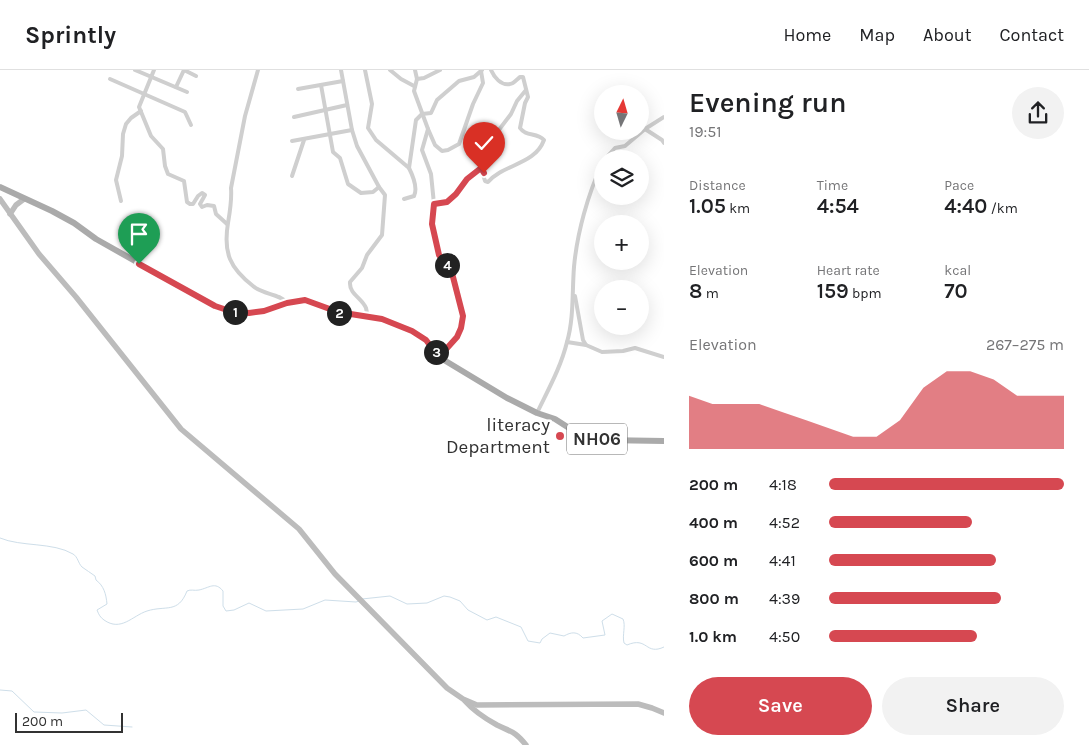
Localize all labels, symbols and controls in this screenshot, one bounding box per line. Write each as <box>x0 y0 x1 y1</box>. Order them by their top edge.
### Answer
text: Sprintly <box>25 21 116 49</box>
text: Home <box>783 24 831 46</box>
text: Map <box>859 24 895 46</box>
text: About <box>923 24 972 46</box>
text: Contact <box>1000 24 1064 46</box>
north arrow <box>594 85 649 140</box>
map controls <box>594 85 649 335</box>
text: Evening run <box>689 86 846 119</box>
button: share <box>1012 87 1064 139</box>
pin <box>463 122 505 173</box>
text: 19:51 <box>689 122 722 141</box>
icon: check <box>470 129 498 157</box>
button: layers <box>594 150 649 205</box>
text: Distance <box>689 177 746 194</box>
text: Time <box>817 177 848 194</box>
text: Pace <box>944 177 974 194</box>
text: 1.05 <box>689 194 726 218</box>
text: 4:54 <box>817 194 859 218</box>
text: 4:40 <box>944 194 987 218</box>
text: km <box>726 200 750 217</box>
text: /km <box>987 200 1018 217</box>
pin <box>118 213 160 264</box>
button: + <box>594 215 649 270</box>
icon: arrive <box>125 220 153 248</box>
pin: 4 <box>434 252 460 278</box>
text: 4 <box>443 257 452 274</box>
text: Elevation <box>689 262 748 279</box>
text: Heart rate <box>817 262 880 279</box>
text: kcal <box>944 262 971 279</box>
text: 8 <box>689 279 702 303</box>
text: 159 <box>817 279 849 303</box>
text: 70 <box>944 279 968 303</box>
button: − <box>594 280 649 335</box>
text: m <box>702 285 719 302</box>
text: bpm <box>849 285 882 302</box>
pin: 1 <box>222 300 248 324</box>
pin: 2 <box>326 300 352 326</box>
text: 1 <box>233 304 238 321</box>
text: 2 <box>335 305 344 322</box>
text: Elevation <box>689 335 757 354</box>
text: 267–275 m <box>986 335 1064 354</box>
pin: 3 <box>424 340 448 364</box>
text: 3 <box>432 344 441 361</box>
place label: literacy Department <box>446 414 550 458</box>
road number: NH06 <box>567 424 627 454</box>
marker: literacy Department <box>554 430 566 442</box>
text: 200 m <box>689 475 738 494</box>
text: 4:18 <box>769 475 797 494</box>
text: 400 m <box>689 513 738 532</box>
text: 4:52 <box>769 513 800 532</box>
text: 600 m <box>689 551 738 570</box>
text: 4:41 <box>769 551 796 570</box>
text: 800 m <box>689 589 739 608</box>
text: 4:39 <box>769 589 800 608</box>
text: 1.0 km <box>689 627 737 646</box>
text: 4:50 <box>769 627 800 646</box>
button: Save <box>689 677 872 735</box>
button: Share <box>882 677 1064 735</box>
scale bar <box>15 710 122 733</box>
text: 200 m <box>22 713 63 730</box>

